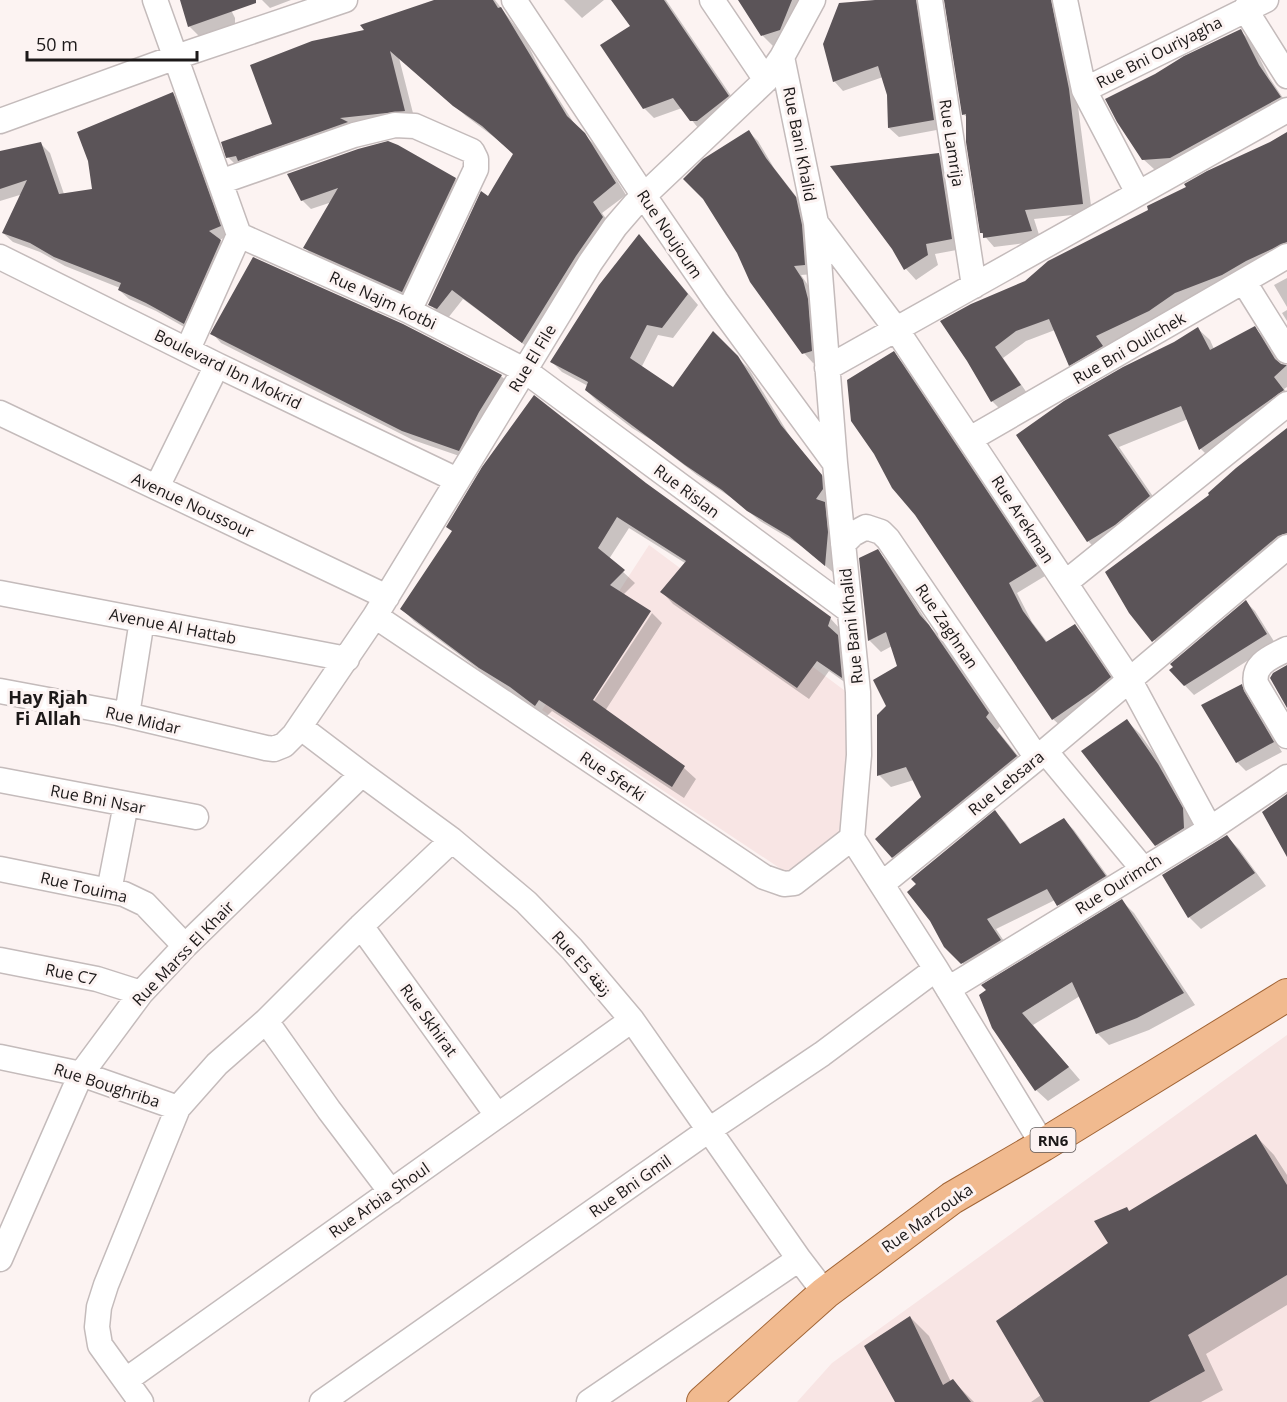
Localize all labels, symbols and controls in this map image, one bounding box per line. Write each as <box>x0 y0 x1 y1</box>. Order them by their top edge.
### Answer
street label: Rue Bni Ouriyagha <box>1092 11 1226 93</box>
scale bar <box>27 24 196 62</box>
text: 50 m <box>36 32 78 56</box>
street label: Rue Bani Khalid <box>778 85 822 203</box>
street label: Rue Lamrija <box>934 98 970 188</box>
street label: Rue Noujoum <box>632 185 708 283</box>
street label: Rue Najm Kotbi <box>326 266 440 334</box>
street label: Rue Bni Oulichek <box>1069 307 1190 389</box>
street label: Rue El File <box>503 320 561 396</box>
street label: Boulevard Ibn Mokrid <box>151 324 305 414</box>
street label: Rue Rislan <box>650 459 724 523</box>
street label: Avenue Noussour <box>128 467 258 543</box>
street label: Rue Arekman <box>986 471 1060 567</box>
street label: Rue Bani Khalid <box>834 567 868 685</box>
street label: Rue Zaghnan <box>911 579 983 673</box>
street label: Avenue Al Hattab <box>108 603 238 649</box>
district label: Hay Rjah Fi Allah <box>8 685 88 730</box>
street label: Rue Midar <box>103 701 183 739</box>
street label: Rue Sferki <box>576 746 650 806</box>
street label: Rue Lebsara <box>963 746 1049 820</box>
street label: Rue Bni Nsar <box>49 779 148 819</box>
street label: Rue Ourimch <box>1071 849 1165 919</box>
street label: Rue Touima <box>38 866 130 908</box>
street label: Rue Marss El Khair <box>127 895 239 1010</box>
street label: Rue E5 زنقة <box>547 926 617 1000</box>
street label: Rue C7 <box>43 958 99 990</box>
street label: Rue Skhirat <box>395 979 463 1061</box>
street label: Rue Boughriba <box>51 1057 163 1113</box>
road number: RN6 <box>1030 1128 1076 1152</box>
street label: Rue Bni Gmil <box>584 1150 676 1222</box>
street label: Rue Arbia Shoul <box>324 1157 434 1243</box>
street label: Rue Marzouka <box>877 1178 977 1258</box>

